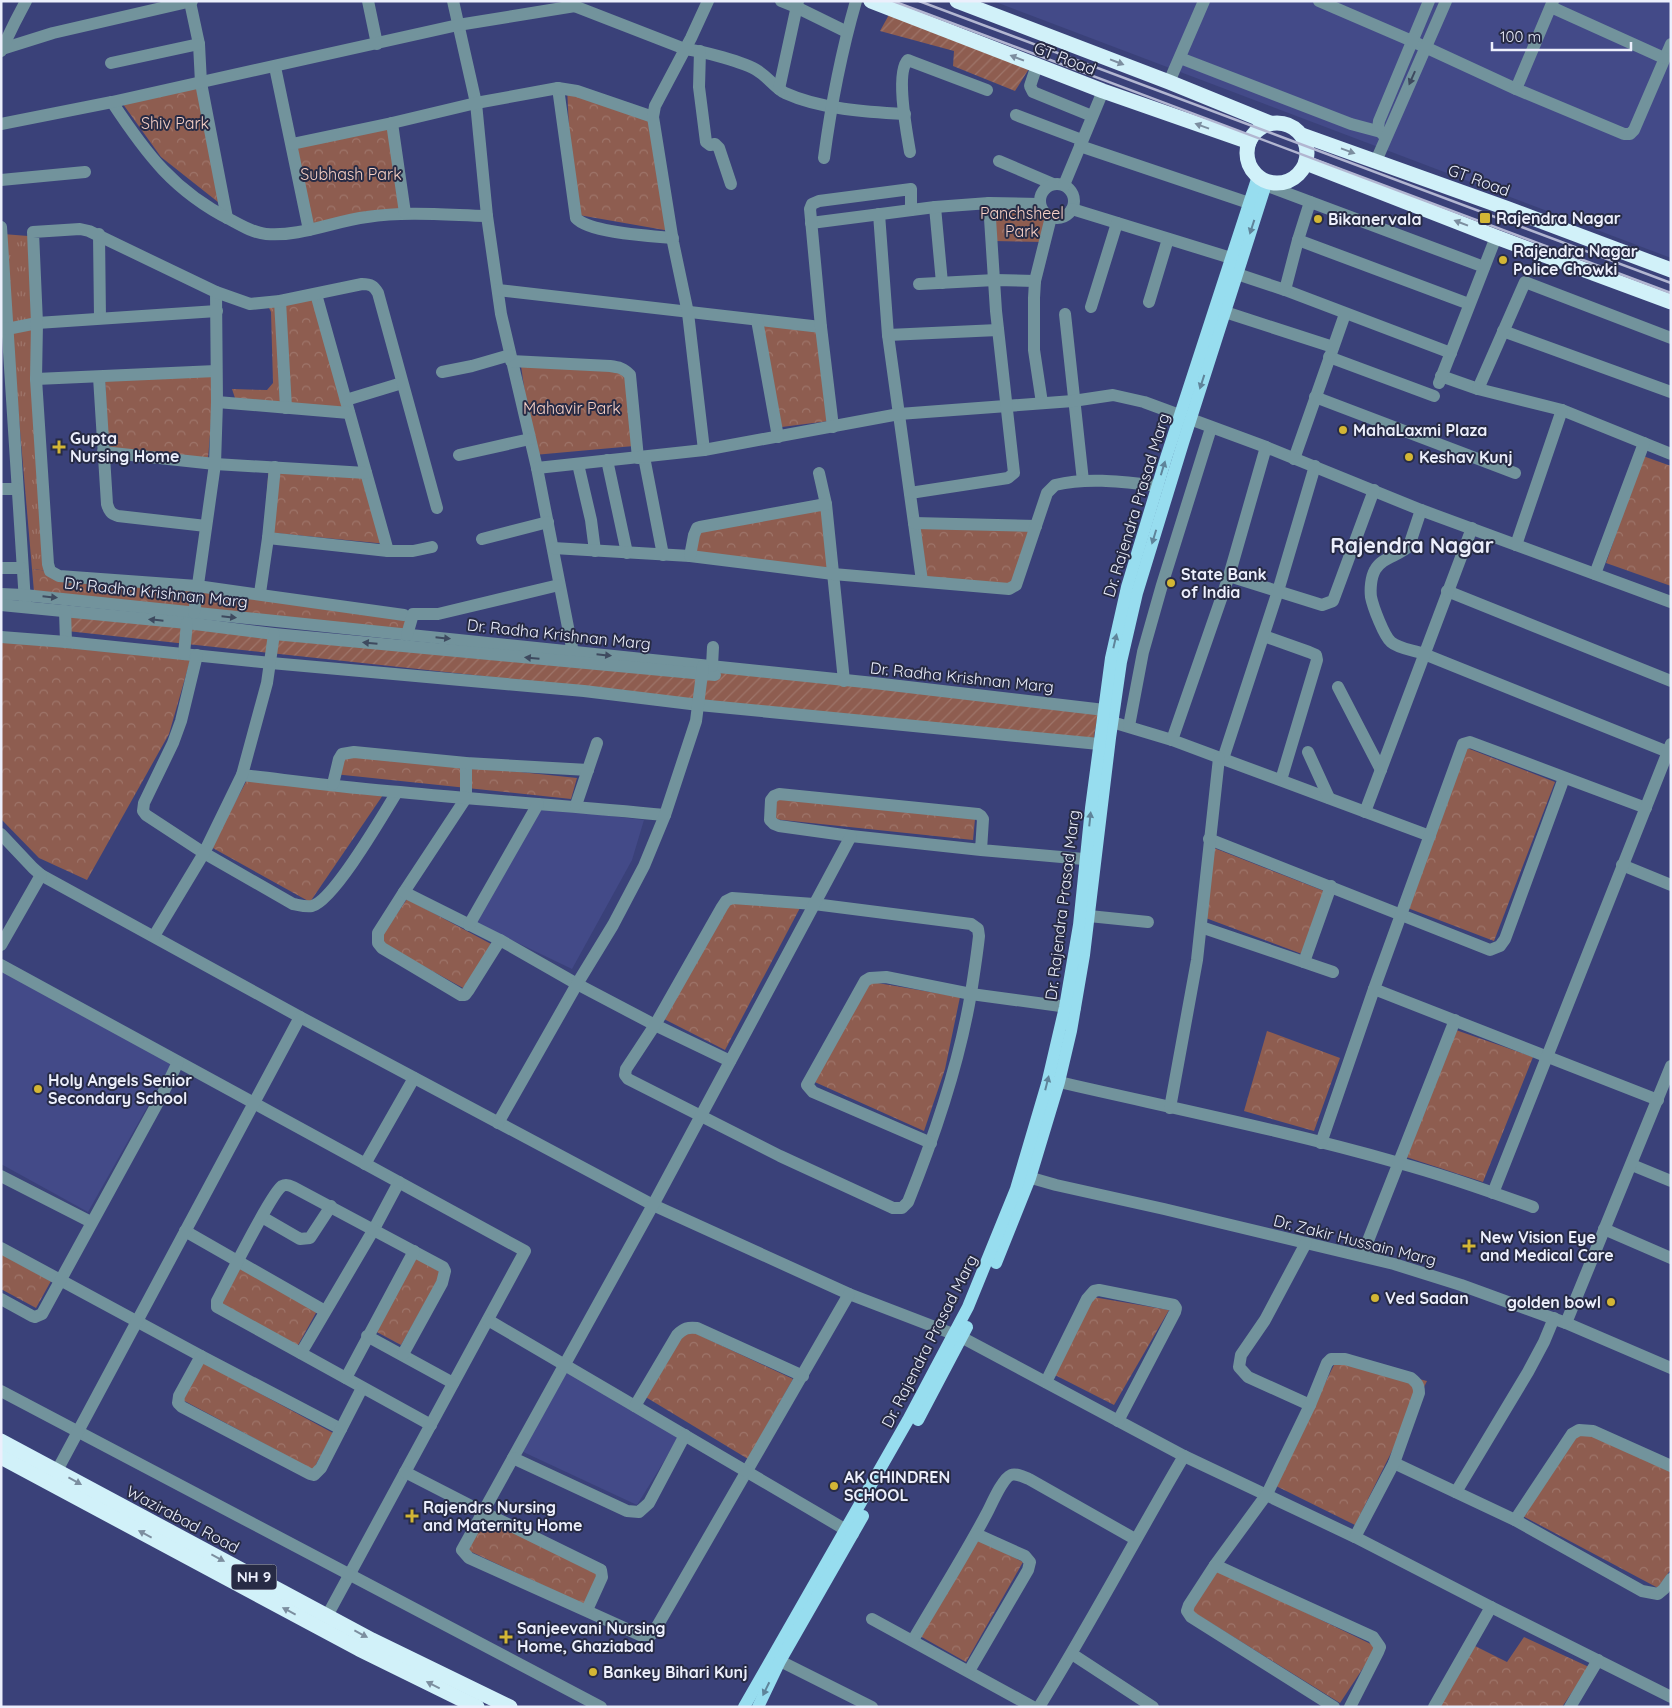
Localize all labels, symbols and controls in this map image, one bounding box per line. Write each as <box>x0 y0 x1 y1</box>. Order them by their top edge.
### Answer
scale bar <box>1492 20 1631 52</box>
text: 100 m <box>1500 27 1541 46</box>
street label: GT Road <box>1031 37 1099 79</box>
one-way arrow <box>1009 54 1024 62</box>
one-way arrow <box>1110 59 1125 66</box>
one-way arrow <box>1408 71 1416 85</box>
park label: Shiv Park <box>141 113 209 133</box>
one-way arrow <box>1195 122 1210 129</box>
one-way arrow <box>1340 148 1355 155</box>
street label: GT Road <box>1445 160 1513 200</box>
park label: Subhash Park <box>300 164 402 184</box>
park label: Panchsheel Park <box>980 203 1064 241</box>
place label: Rajendra Nagar <box>1496 208 1621 228</box>
place label: Bikanervala <box>1328 209 1421 229</box>
marker: Rajendra Nagar <box>1478 211 1492 225</box>
marker: Bikanervala <box>1312 213 1324 225</box>
one-way arrow <box>1453 219 1468 227</box>
one-way arrow <box>1247 220 1255 235</box>
place label: Rajendra Nagar Police Chowki <box>1513 241 1638 279</box>
marker: Rajendra Nagar Police Chowki <box>1497 254 1509 266</box>
one-way arrow <box>1198 375 1205 390</box>
park label: Mahavir Park <box>523 398 621 418</box>
street label: Dr. Rajendra Prasad Marg <box>1098 411 1174 599</box>
place label: MahaLaxmi Plaza <box>1353 420 1487 440</box>
marker: MahaLaxmi Plaza <box>1337 424 1349 436</box>
place label: Gupta Nursing Home <box>70 428 180 466</box>
marker: Gupta Nursing Home <box>52 440 66 454</box>
place label: Keshav Kunj <box>1419 447 1513 467</box>
marker: Keshav Kunj <box>1403 451 1415 463</box>
one-way arrow <box>1160 460 1168 475</box>
one-way arrow <box>1150 530 1157 545</box>
district label: Rajendra Nagar <box>1330 532 1494 558</box>
place label: State Bank of India <box>1181 564 1267 602</box>
street label: Dr. Radha Krishnan Marg <box>63 572 249 612</box>
marker: State Bank of India <box>1165 577 1177 589</box>
one-way arrow <box>42 593 58 601</box>
one-way arrow <box>221 613 237 621</box>
street label: Dr. Radha Krishnan Marg <box>466 614 652 654</box>
one-way arrow <box>148 616 164 624</box>
one-way arrow <box>1111 634 1119 649</box>
one-way arrow <box>435 635 451 643</box>
one-way arrow <box>362 639 378 647</box>
one-way arrow <box>597 651 613 659</box>
one-way arrow <box>524 654 540 662</box>
street label: Dr. Radha Krishnan Marg <box>869 657 1055 697</box>
street label: Dr. Rajendra Prasad Marg <box>1040 809 1084 1001</box>
one-way arrow <box>1086 811 1094 827</box>
place label: Holy Angels Senior Secondary School <box>48 1070 192 1108</box>
one-way arrow <box>1043 1075 1051 1091</box>
marker: Holy Angels Senior Secondary School <box>32 1083 44 1095</box>
street label: Dr. Zakir Hussain Marg <box>1272 1210 1438 1270</box>
place label: New Vision Eye and Medical Care <box>1480 1227 1614 1265</box>
marker: New Vision Eye and Medical Care <box>1462 1239 1476 1253</box>
street label: Dr. Rajendra Prasad Marg <box>877 1251 981 1431</box>
place label: Ved Sadan <box>1385 1288 1469 1308</box>
marker: Ved Sadan <box>1369 1292 1381 1304</box>
place label: golden bowl <box>1507 1292 1601 1312</box>
marker: golden bowl <box>1605 1296 1617 1308</box>
place label: AK CHINDREN SCHOOL <box>844 1467 950 1505</box>
one-way arrow <box>68 1476 82 1485</box>
marker: AK CHINDREN SCHOOL <box>828 1480 840 1492</box>
street label: Wazirabad Road <box>123 1481 243 1557</box>
place label: Rajendrs Nursing and Maternity Home <box>423 1497 583 1535</box>
marker: Rajendrs Nursing and Maternity Home <box>405 1509 419 1523</box>
one-way arrow <box>138 1530 153 1538</box>
one-way arrow <box>210 1554 225 1562</box>
road number: NH 9 <box>232 1564 276 1590</box>
one-way arrow <box>281 1607 296 1615</box>
place label: Sanjeevani Nursing Home, Ghaziabad <box>517 1618 665 1656</box>
one-way arrow <box>354 1630 368 1638</box>
marker: Sanjeevani Nursing Home, Ghaziabad <box>499 1630 513 1644</box>
place label: Bankey Bihari Kunj <box>603 1662 748 1682</box>
marker: Bankey Bihari Kunj <box>587 1666 599 1678</box>
one-way arrow <box>426 1681 440 1689</box>
one-way arrow <box>762 1682 770 1696</box>

